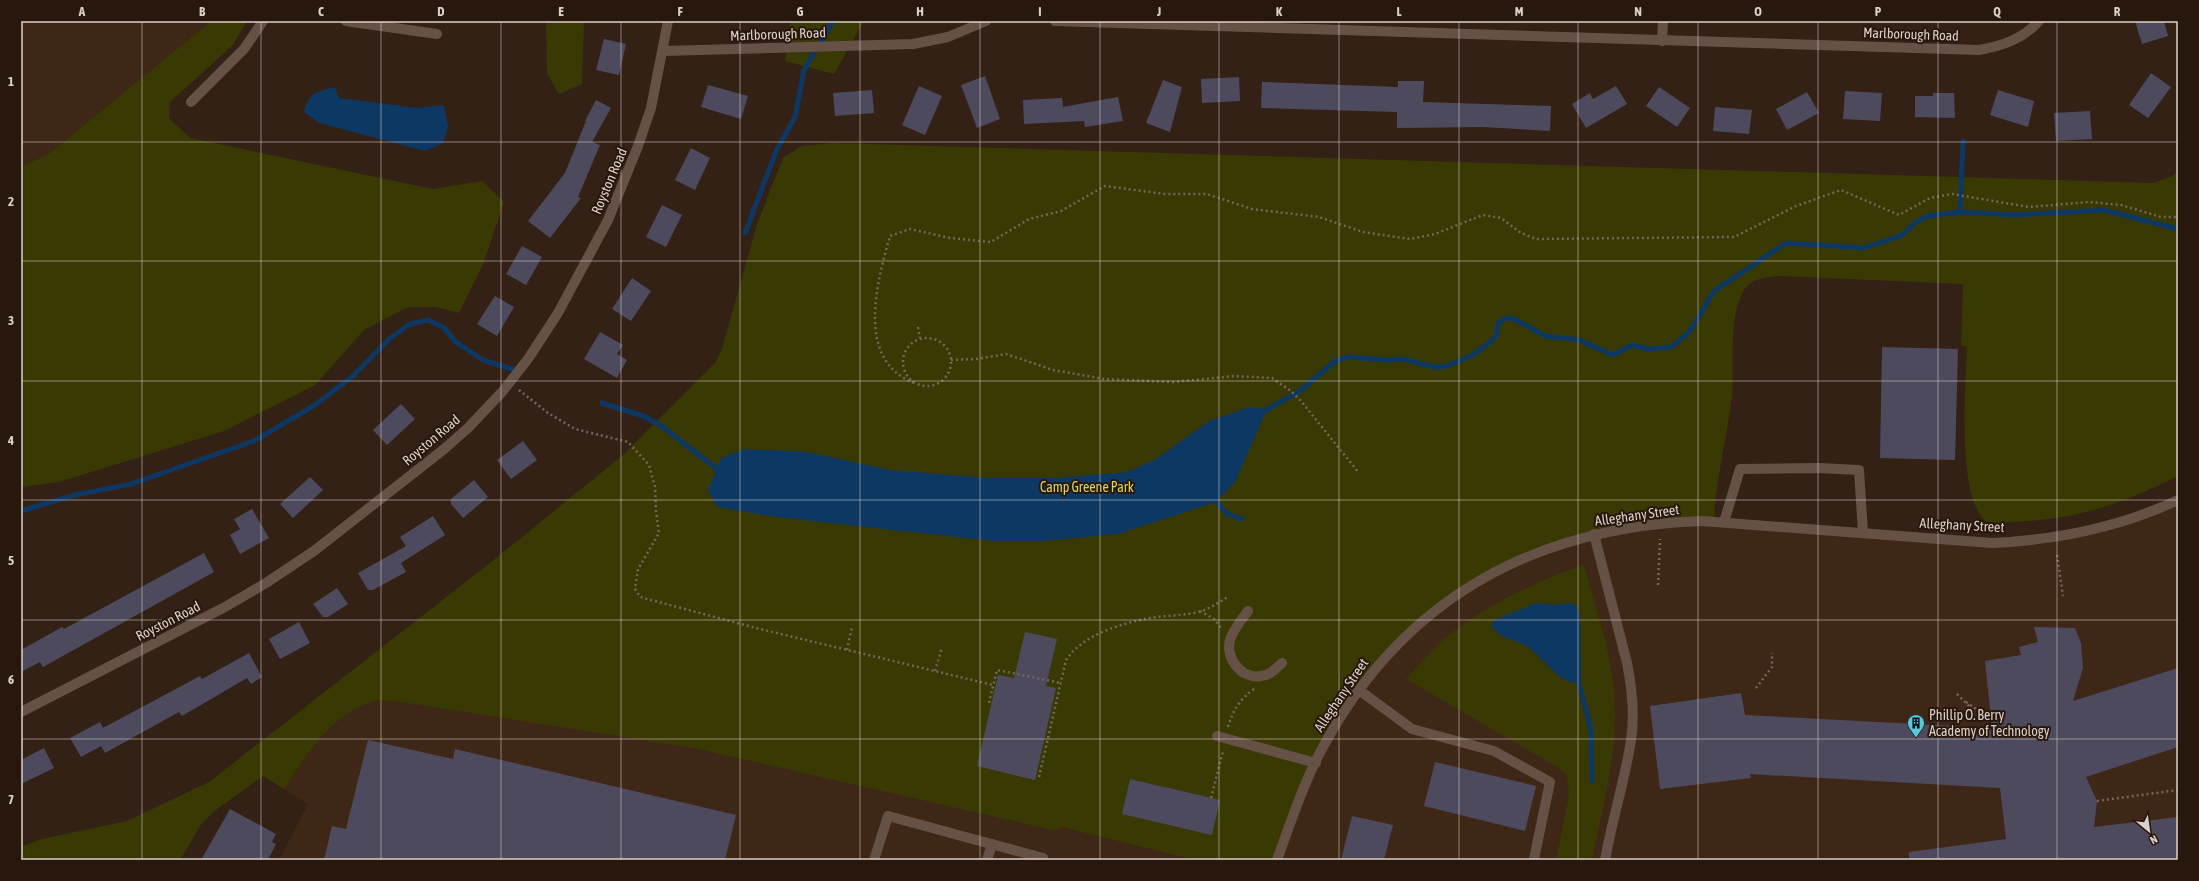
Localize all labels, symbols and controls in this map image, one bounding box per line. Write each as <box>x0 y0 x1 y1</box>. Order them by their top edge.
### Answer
text: A <box>78 4 86 19</box>
text: B <box>199 4 206 19</box>
text: C <box>318 4 324 19</box>
text: D <box>437 4 445 19</box>
text: E <box>558 4 564 19</box>
text: F <box>677 4 683 19</box>
text: G <box>797 4 804 19</box>
text: H <box>916 4 924 19</box>
text: I <box>1038 4 1042 19</box>
text: J <box>1156 4 1161 19</box>
text: K <box>1276 4 1283 19</box>
text: L <box>1396 4 1402 19</box>
text: M <box>1515 4 1524 19</box>
text: N <box>1634 4 1642 19</box>
text: O <box>1754 4 1762 19</box>
text: P <box>1875 4 1882 19</box>
text: Q <box>1993 4 2001 19</box>
text: R <box>2114 4 2121 19</box>
street label: Marlborough Road <box>730 24 826 44</box>
street label: Marlborough Road <box>1863 24 1959 44</box>
text: 1 <box>8 74 14 89</box>
street label: Royston Road <box>588 146 630 216</box>
text: 2 <box>8 194 14 209</box>
text: 3 <box>8 313 14 328</box>
street label: Royston Road <box>399 411 463 469</box>
text: 4 <box>7 433 14 448</box>
park label: Camp Greene Park <box>1040 479 1134 495</box>
street label: Alleghany Street <box>1594 501 1680 529</box>
street label: Alleghany Street <box>1919 515 2005 535</box>
text: 5 <box>8 553 14 568</box>
street label: Royston Road <box>133 598 203 644</box>
street label: Alleghany Street <box>1311 655 1371 735</box>
text: 6 <box>8 672 14 687</box>
place label: Phillip O. Berry Academy of Technology <box>1929 707 2050 739</box>
building icon: Phillip O. Berry Academy of Technology <box>1906 713 1926 738</box>
text: 7 <box>8 792 14 807</box>
north arrow <box>2129 811 2169 851</box>
text: N <box>2148 833 2160 847</box>

